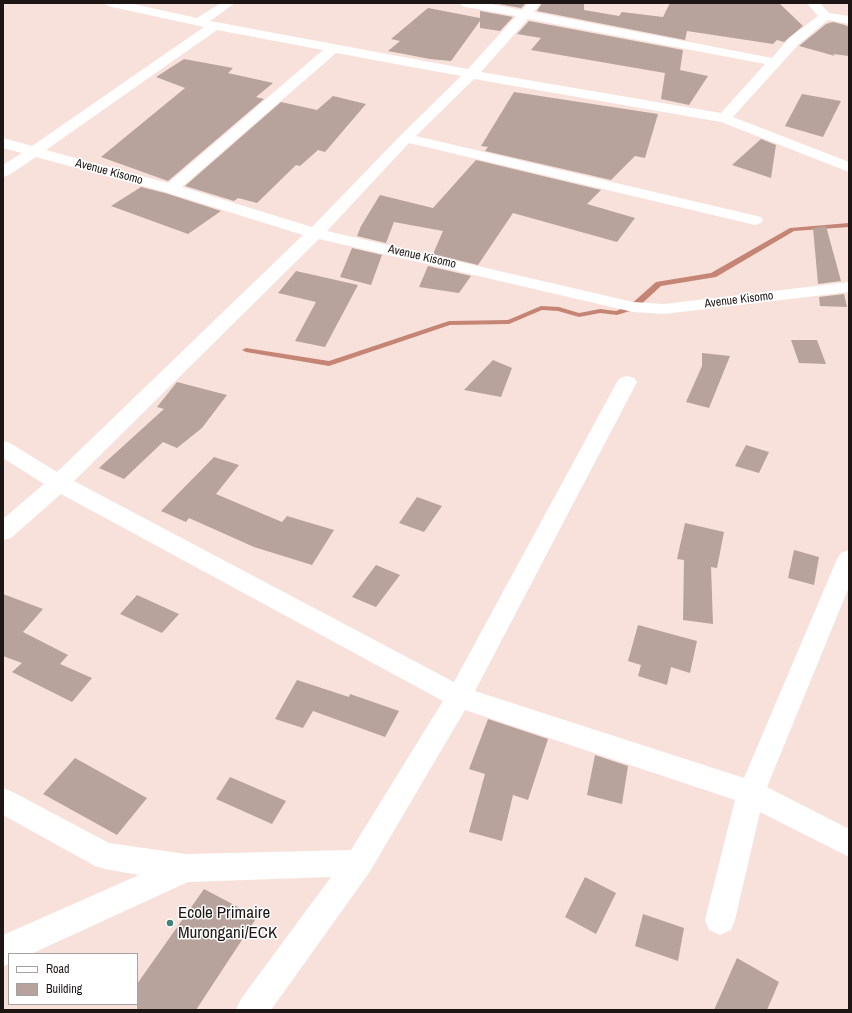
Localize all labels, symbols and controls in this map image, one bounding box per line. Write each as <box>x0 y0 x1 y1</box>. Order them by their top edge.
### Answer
street label: Avenue Kisomo <box>74 156 144 188</box>
street label: Avenue Kisomo <box>387 242 457 272</box>
street label: Avenue Kisomo <box>704 289 774 311</box>
place label: Ecole Primaire Murongani/ECK <box>178 903 277 943</box>
marker: Ecole Primaire Murongani/ECK <box>165 918 175 928</box>
legend <box>8 953 138 1005</box>
text: Road <box>46 961 70 977</box>
text: Building <box>46 981 82 997</box>

